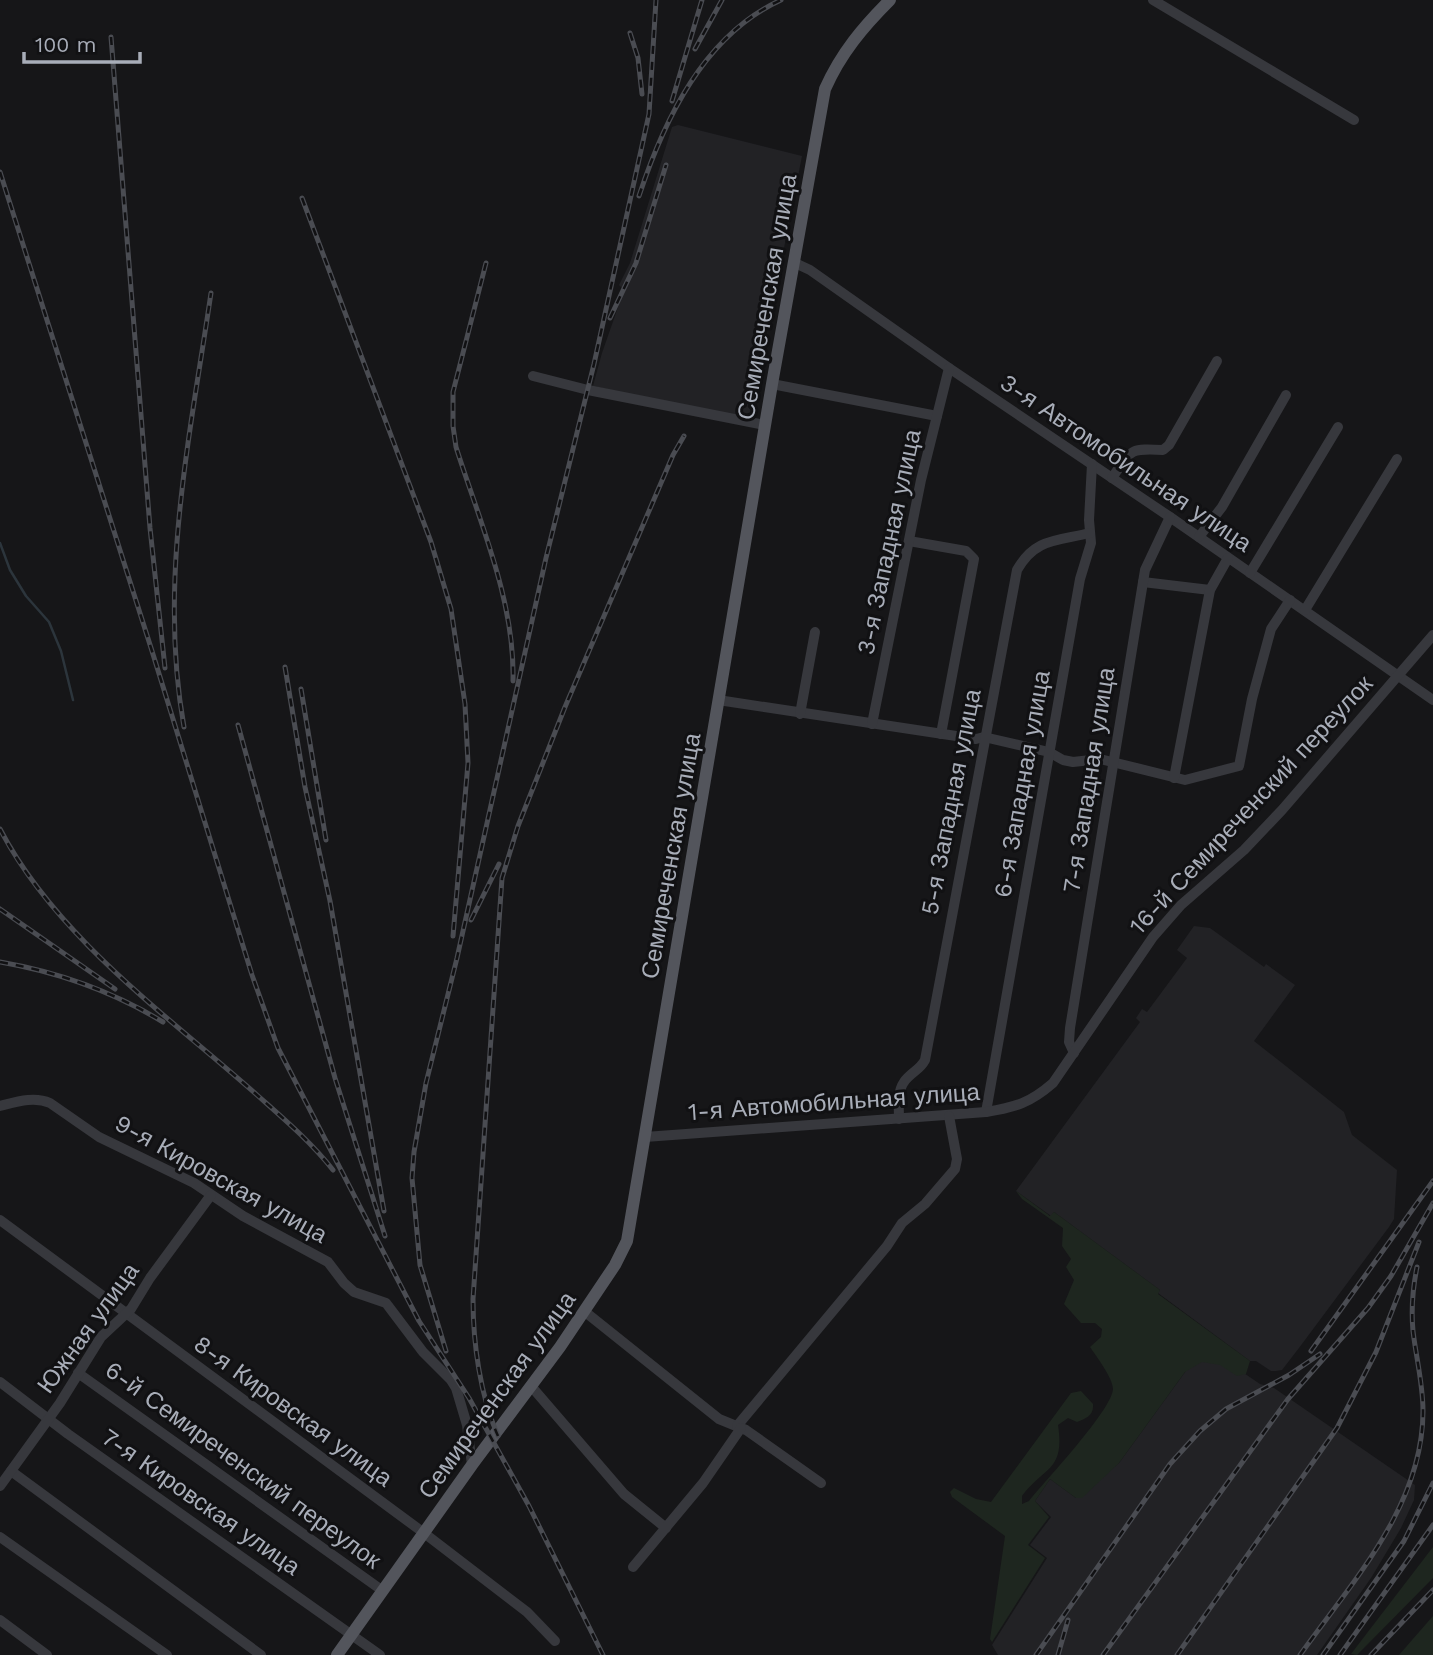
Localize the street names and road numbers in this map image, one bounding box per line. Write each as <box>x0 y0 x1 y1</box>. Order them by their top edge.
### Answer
street label: Семиреченская улица <box>732 171 803 422</box>
street label: 3-я Автомобильная улица <box>995 368 1257 558</box>
street label: 3-я Западная улица <box>851 426 927 657</box>
street label: 7-я Западная улица <box>1057 665 1121 895</box>
street label: 6-я Западная улица <box>988 668 1056 900</box>
street label: 16-й Семиреченский переулок <box>1124 670 1379 940</box>
street label: 5-я Западная улица <box>915 686 987 917</box>
street label: Семиреченская улица <box>636 730 707 981</box>
street label: 1-я Автомобильная улица <box>687 1078 981 1126</box>
street label: 9-я Кировская улица <box>110 1109 333 1249</box>
street label: Южная улица <box>31 1257 145 1399</box>
street label: Семиреченская улица <box>412 1285 582 1504</box>
street label: 8-я Кировская улица <box>188 1330 398 1493</box>
street label: 6-й Семиреченский переулок <box>100 1356 387 1575</box>
street label: 7-я Кировская улица <box>96 1423 306 1581</box>

